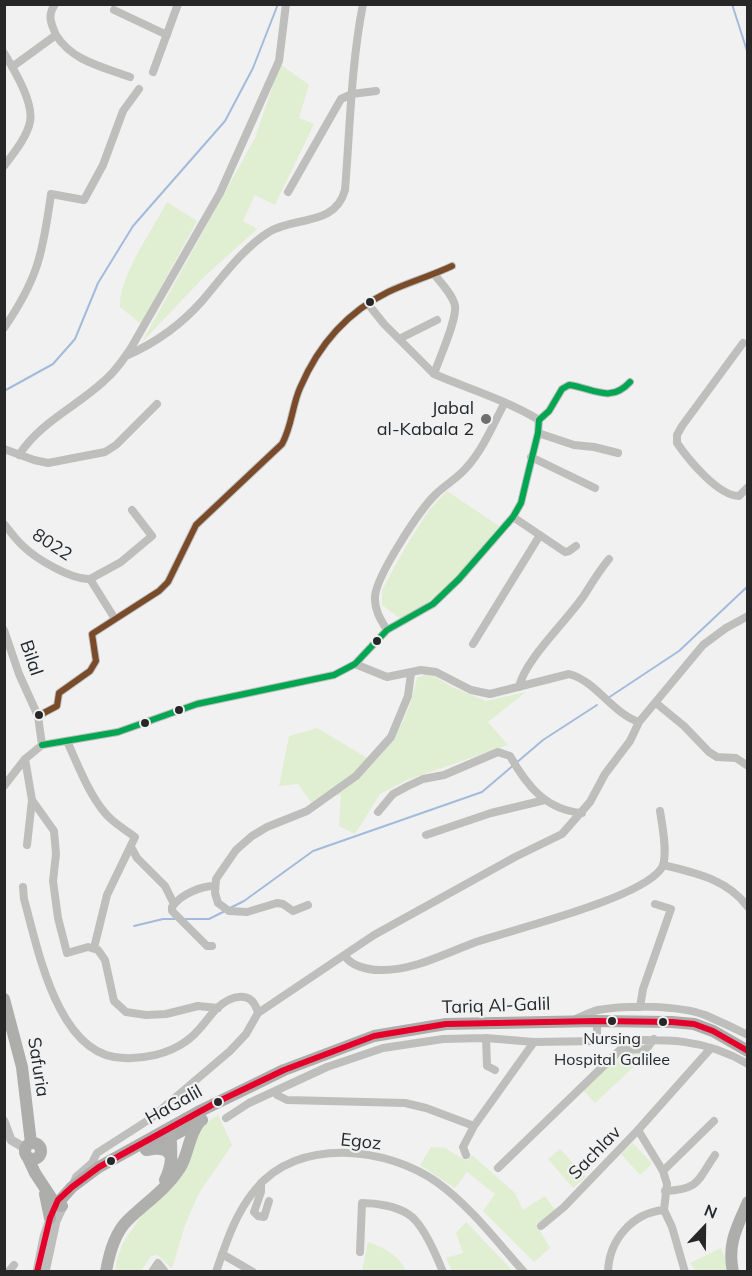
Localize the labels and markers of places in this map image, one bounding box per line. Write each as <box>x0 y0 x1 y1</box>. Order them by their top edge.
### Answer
unlabelled marker <box>364 296 376 308</box>
place label: Jabal al-Kabala 2 <box>377 398 474 440</box>
marker: Jabal al-Kabala 2 <box>479 412 493 426</box>
unlabelled marker <box>371 635 383 647</box>
unlabelled marker <box>173 704 185 716</box>
unlabelled marker <box>33 709 45 721</box>
unlabelled marker <box>139 717 151 729</box>
marker: Nursing Hospital Galilee <box>606 1015 618 1027</box>
unlabelled marker <box>657 1016 669 1028</box>
place label: Nursing Hospital Galilee <box>554 1029 670 1067</box>
unlabelled marker <box>212 1096 224 1108</box>
unlabelled marker <box>105 1155 117 1167</box>

